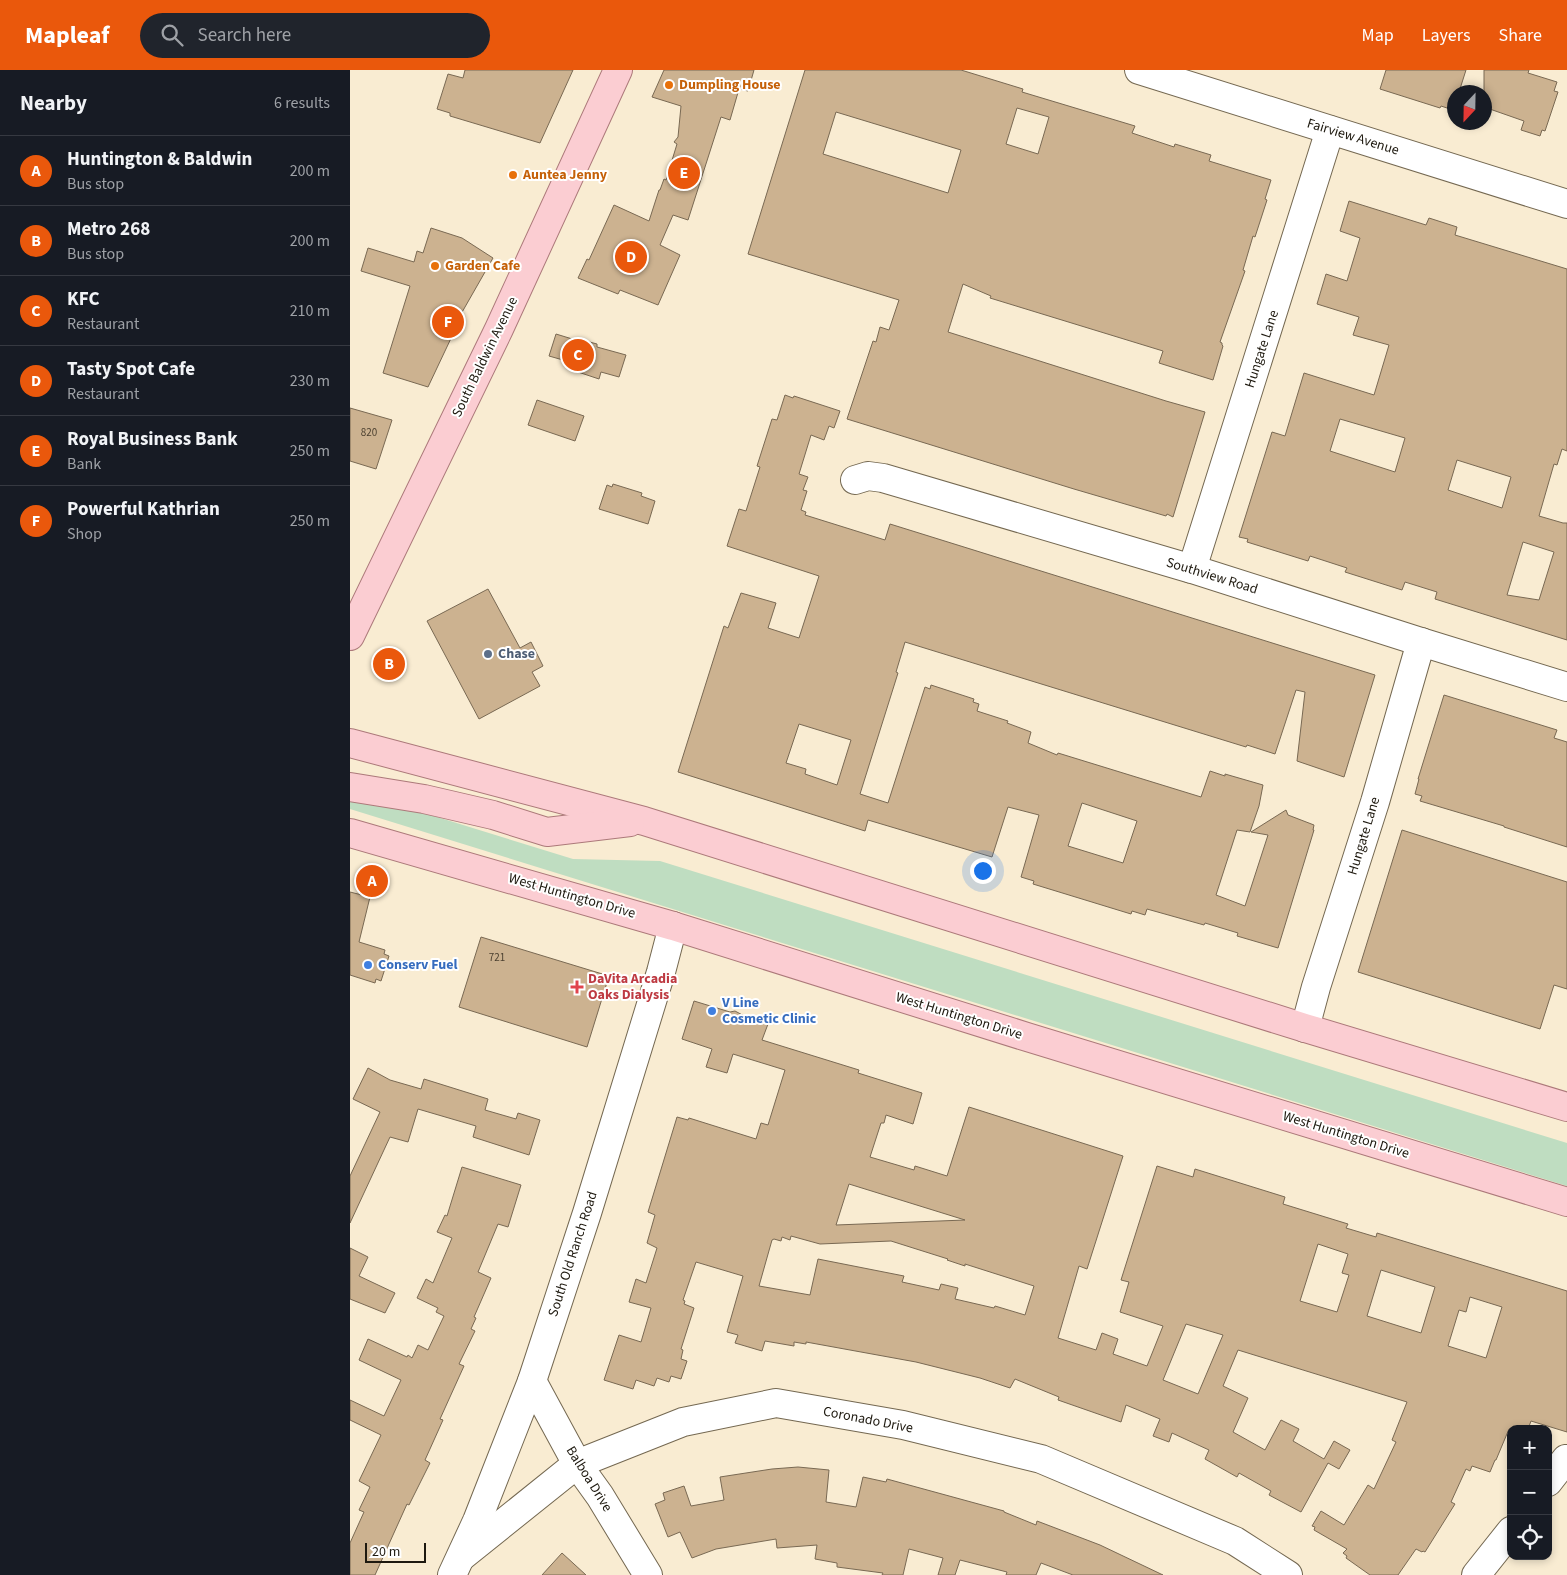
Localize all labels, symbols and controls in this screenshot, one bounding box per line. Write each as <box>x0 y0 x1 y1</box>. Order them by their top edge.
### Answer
search box <box>140 13 490 58</box>
text: Mapleaf <box>25 18 110 53</box>
icon: search <box>158 21 186 49</box>
text: Search here <box>198 22 291 49</box>
text: Map <box>1362 23 1394 48</box>
text: Layers <box>1422 23 1471 48</box>
text: Share <box>1499 23 1542 48</box>
place label: Dumpling House <box>679 75 781 95</box>
marker: Dumpling House <box>663 79 675 91</box>
north arrow <box>1447 85 1492 130</box>
text: Nearby <box>20 88 87 118</box>
text: 6 results <box>274 92 330 114</box>
street label: Fairview Avenue <box>1305 114 1401 160</box>
text: Huntington & Baldwin <box>67 146 252 173</box>
pin: E <box>668 154 700 192</box>
text: A <box>31 160 41 182</box>
text: 200 m <box>290 160 330 182</box>
place label: Auntea Jenny <box>522 165 608 185</box>
marker: Auntea Jenny <box>507 169 519 181</box>
text: Bus stop <box>67 173 124 195</box>
text: Metro 268 <box>67 216 150 243</box>
text: B <box>31 230 41 252</box>
text: 200 m <box>290 230 330 252</box>
pin: D <box>615 238 647 276</box>
text: Bus stop <box>67 243 124 265</box>
place label: Garden Cafe <box>445 256 520 276</box>
marker: Garden Cafe <box>429 260 441 272</box>
text: KFC <box>67 286 100 313</box>
street label: South Baldwin Avenue <box>447 293 523 421</box>
text: C <box>31 300 41 322</box>
text: 210 m <box>290 300 330 322</box>
pin: F <box>432 303 464 341</box>
street label: Hungate Lane <box>1240 307 1284 391</box>
text: Restaurant <box>67 313 140 335</box>
pin: C <box>562 336 594 374</box>
text: Tasty Spot Cafe <box>67 356 195 383</box>
text: D <box>31 370 41 392</box>
text: 230 m <box>290 370 330 392</box>
text: Restaurant <box>67 383 140 405</box>
house number: 820 <box>361 425 377 440</box>
text: Royal Business Bank <box>67 426 238 453</box>
text: E <box>32 440 40 462</box>
text: 250 m <box>290 440 330 462</box>
text: Bank <box>67 453 101 475</box>
text: Powerful Kathrian <box>67 496 220 523</box>
text: F <box>32 510 40 532</box>
text: 250 m <box>290 510 330 532</box>
text: Shop <box>67 523 102 545</box>
street label: Southview Road <box>1164 553 1260 599</box>
place label: Chase <box>498 644 535 664</box>
pin: B <box>373 645 405 683</box>
marker: Chase <box>482 648 494 660</box>
street label: Hungate Lane <box>1343 794 1385 878</box>
your location <box>970 858 996 884</box>
pin: A <box>356 862 388 900</box>
street label: West Huntington Drive <box>506 868 638 924</box>
house number: 721 <box>489 950 505 965</box>
place label: Conserv Fuel <box>378 955 457 975</box>
marker: Conserv Fuel <box>362 959 374 971</box>
place label: DaVita Arcadia Oaks Dialysis <box>588 969 677 1005</box>
marker: DaVita Arcadia Oaks Dialysis <box>570 980 584 994</box>
street label: West Huntington Drive <box>893 987 1025 1045</box>
place label: V Line Cosmetic Clinic <box>721 993 817 1029</box>
marker: V Line Cosmetic Clinic <box>706 1005 718 1017</box>
street label: West Huntington Drive <box>1280 1106 1412 1164</box>
street label: South Old Ranch Road <box>543 1189 603 1319</box>
street label: Coronado Drive <box>821 1401 915 1439</box>
map controls <box>1507 1425 1552 1560</box>
button: + <box>1507 1425 1552 1470</box>
street label: Balboa Drive <box>561 1442 617 1516</box>
button: − <box>1507 1470 1552 1515</box>
button: locate <box>1507 1515 1552 1560</box>
scale bar <box>365 1540 426 1563</box>
text: 20 m <box>372 1542 400 1562</box>

